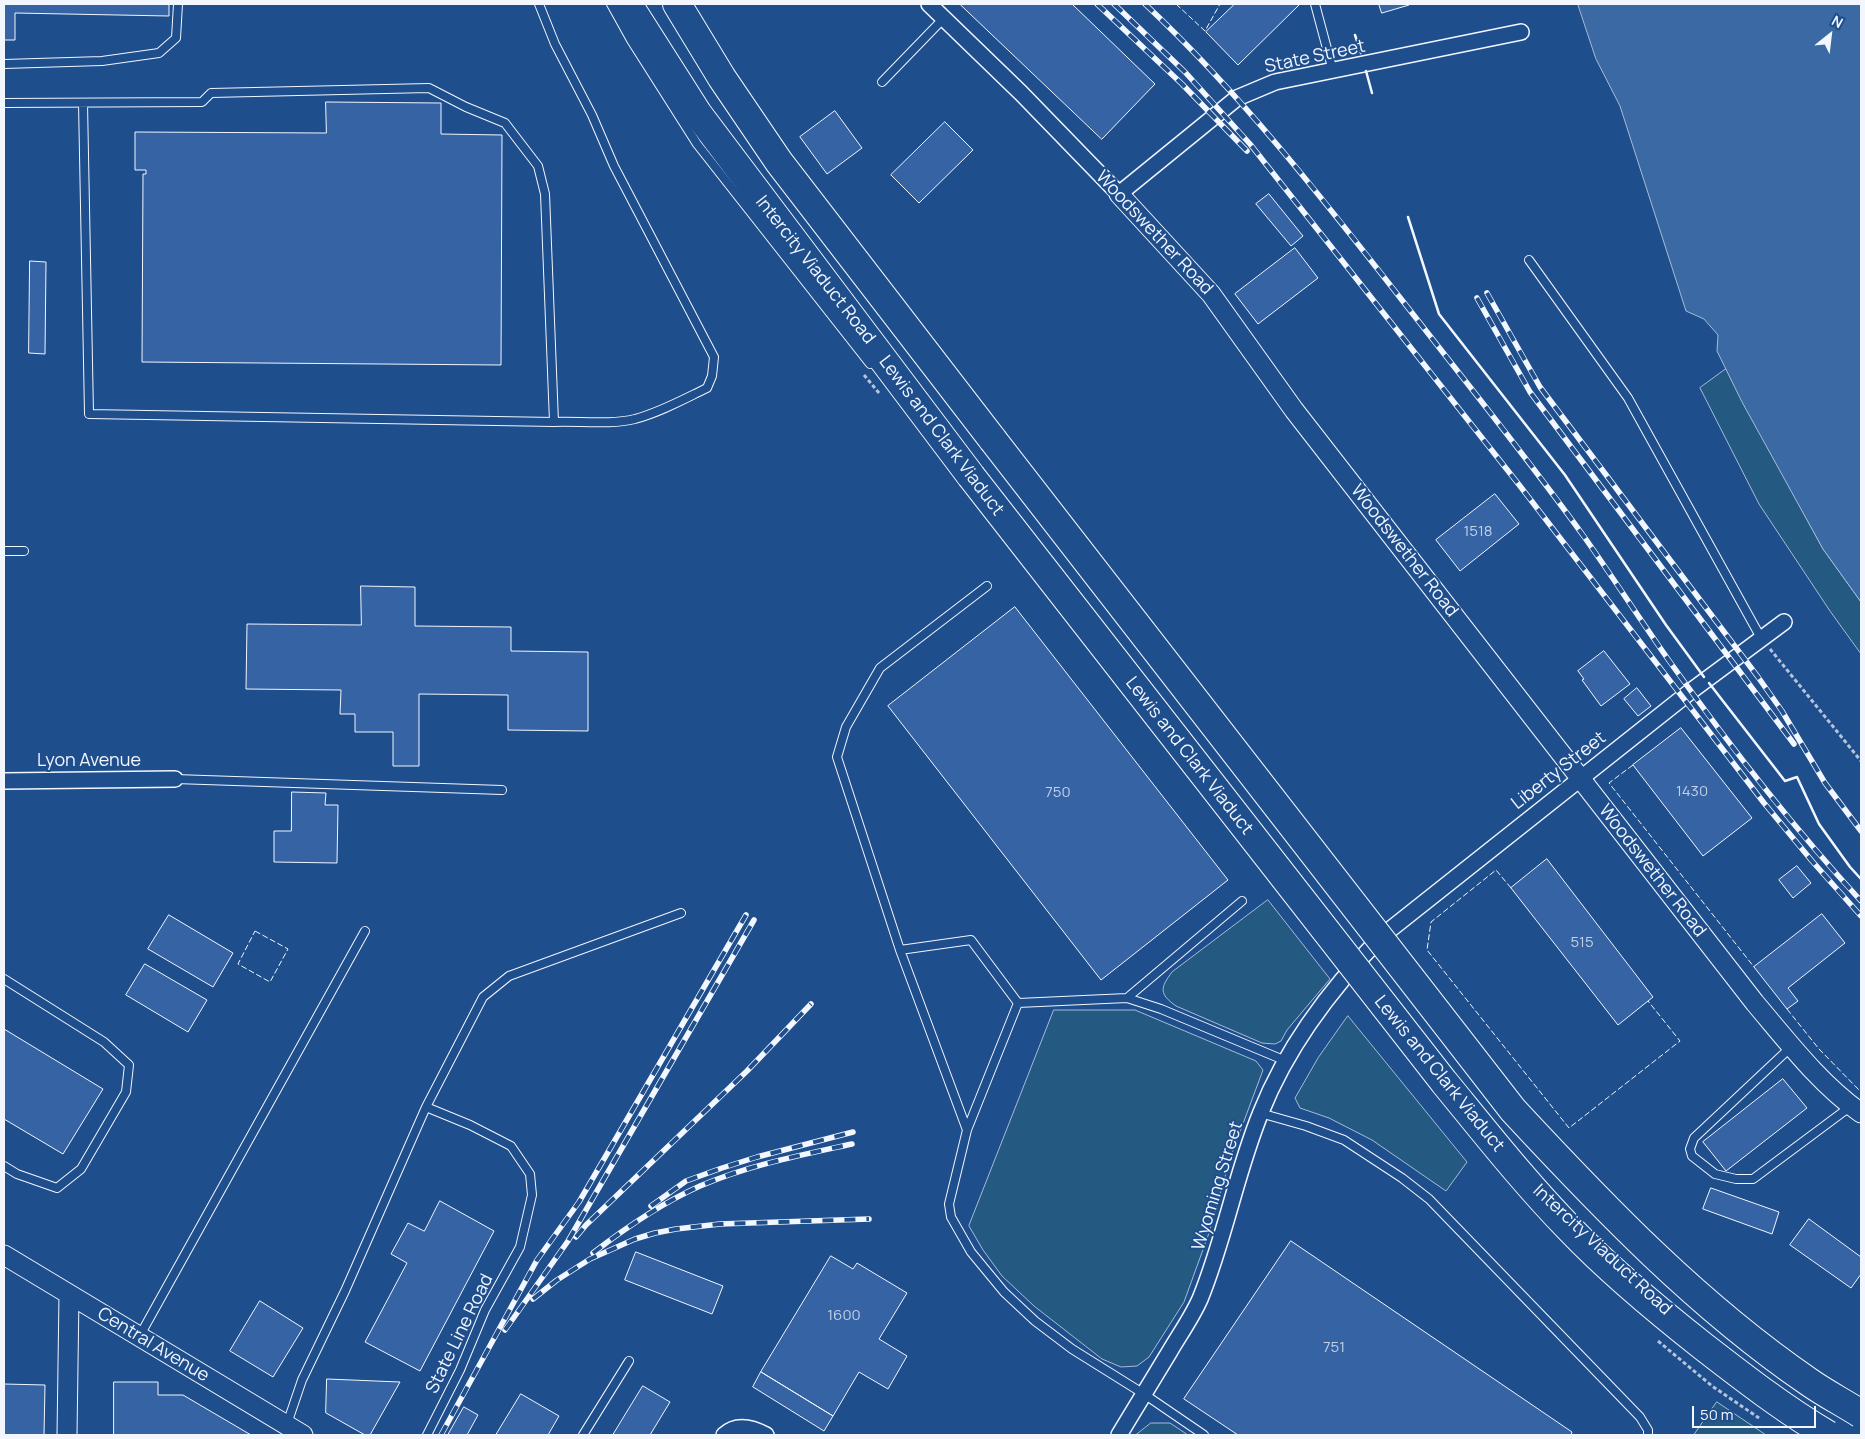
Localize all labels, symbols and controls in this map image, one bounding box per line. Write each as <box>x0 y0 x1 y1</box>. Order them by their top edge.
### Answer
north arrow <box>1805 10 1855 60</box>
text: N <box>1829 11 1847 32</box>
street label: State Street <box>1263 36 1367 78</box>
street label: Woodswether Road <box>1091 166 1217 300</box>
street label: Intercity Viaduct Road <box>750 192 880 348</box>
street label: Lewis and Clark Viaduct <box>874 352 1008 520</box>
street label: Woodswether Road <box>1346 481 1462 621</box>
house number: 1518 <box>1463 523 1493 541</box>
street label: Lewis and Clark Viaduct <box>1121 673 1257 839</box>
street label: Liberty Street <box>1507 727 1611 815</box>
street label: Lyon Avenue <box>37 750 141 772</box>
house number: 1430 <box>1676 783 1708 801</box>
house number: 750 <box>1045 784 1071 802</box>
street label: Woodswether Road <box>1594 801 1710 941</box>
house number: 515 <box>1570 934 1594 952</box>
street label: Lewis and Clark Viaduct <box>1369 992 1509 1156</box>
street label: Wyoming Street <box>1188 1119 1248 1253</box>
street label: Intercity Viaduct Road <box>1528 1180 1676 1320</box>
street label: State Line Road <box>422 1271 498 1397</box>
street label: Central Avenue <box>93 1303 213 1387</box>
house number: 1600 <box>827 1307 861 1325</box>
house number: 751 <box>1323 1339 1345 1357</box>
scale bar <box>1695 1396 1819 1428</box>
text: 50 m <box>1700 1404 1734 1425</box>

